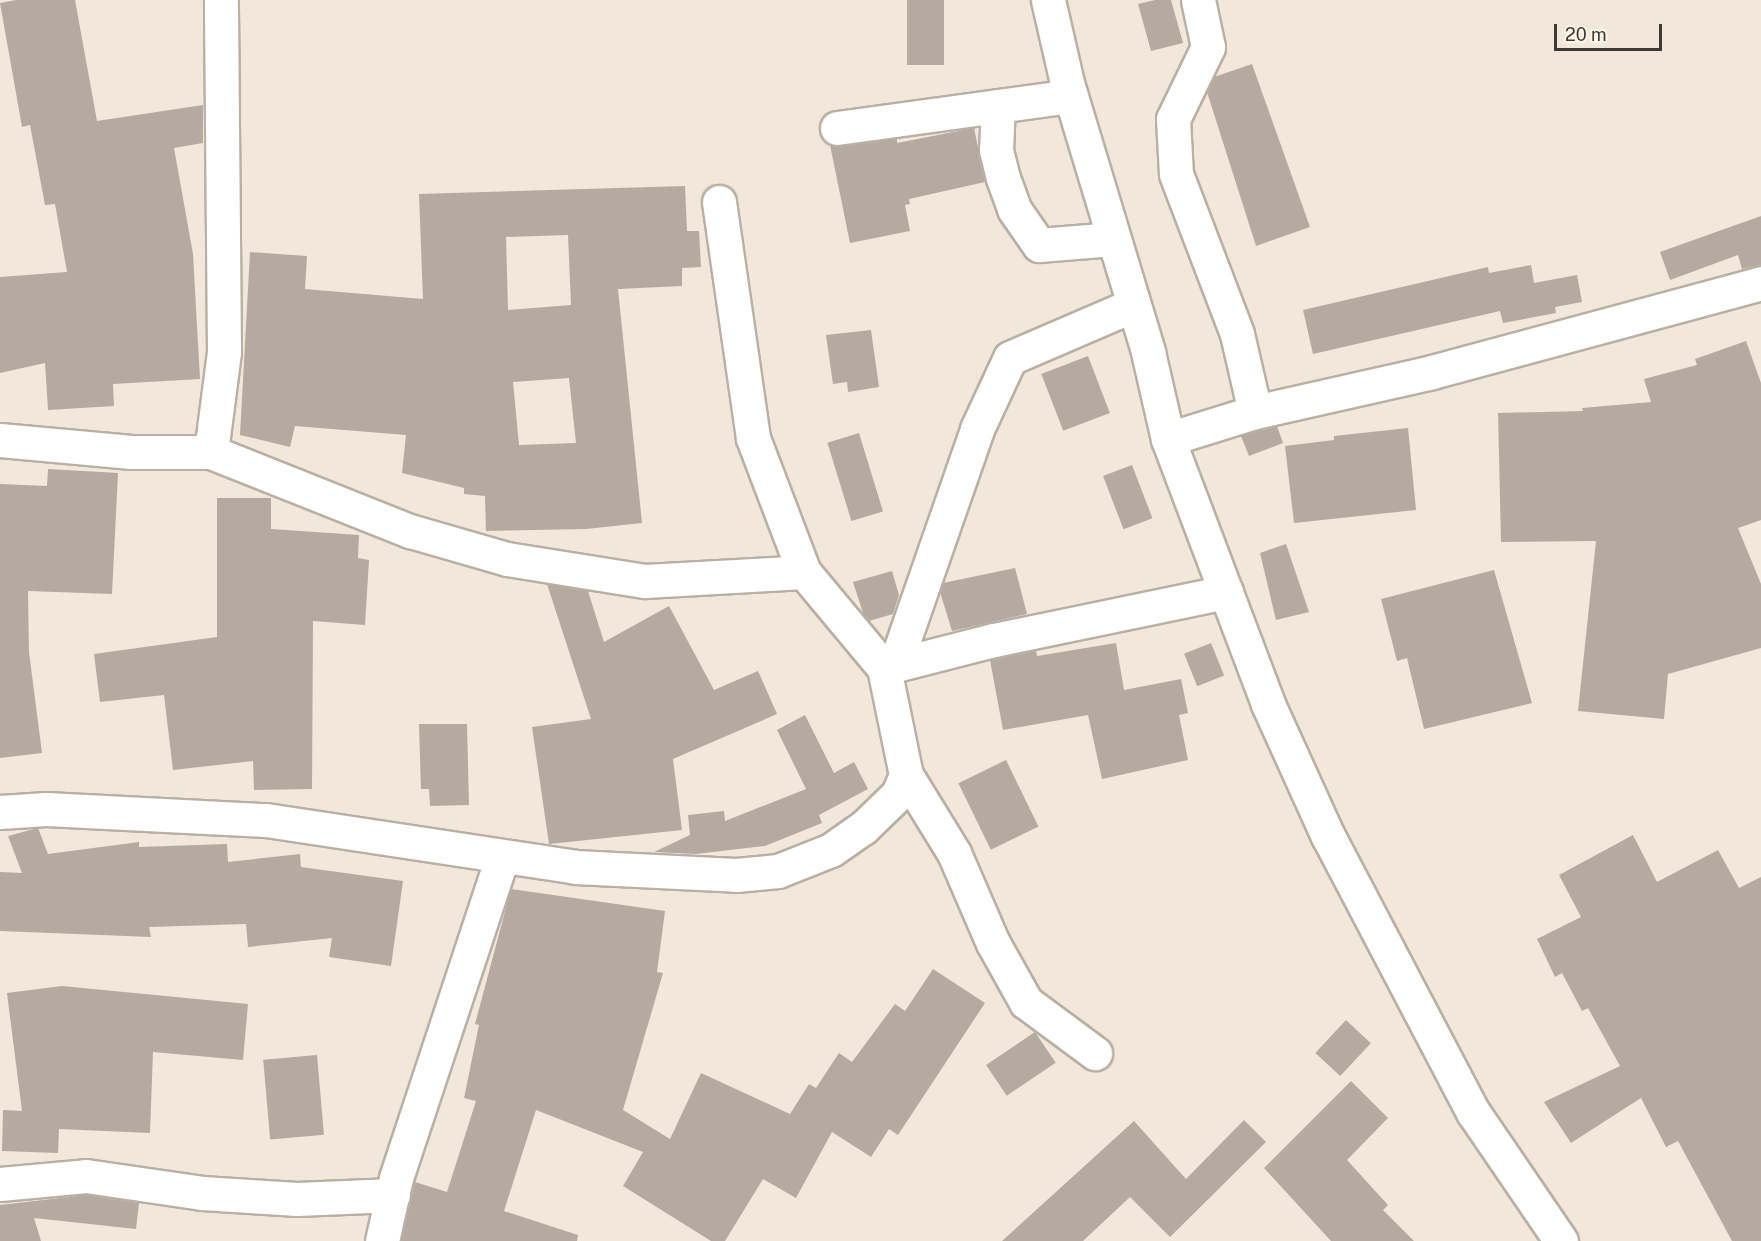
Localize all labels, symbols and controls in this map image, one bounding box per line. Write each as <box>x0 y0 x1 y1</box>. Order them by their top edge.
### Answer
scale bar <box>1557 12 1665 50</box>
text: 20 m <box>1565 24 1607 45</box>

